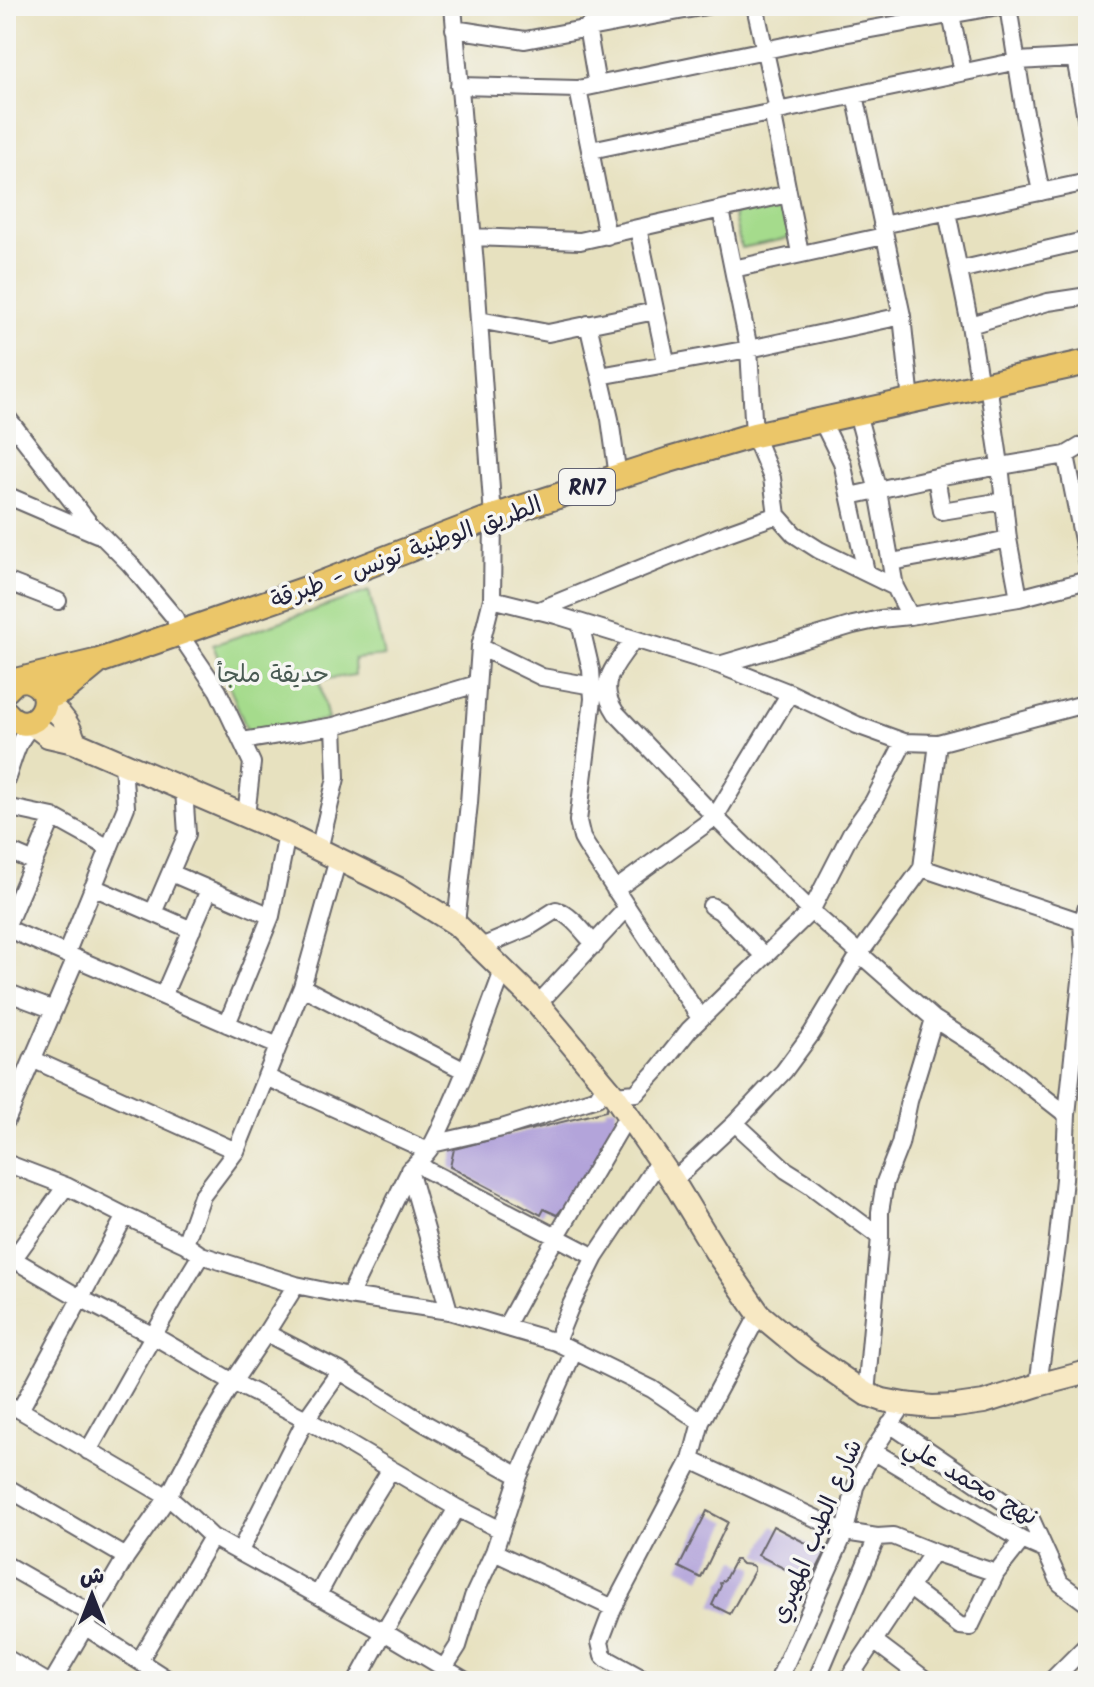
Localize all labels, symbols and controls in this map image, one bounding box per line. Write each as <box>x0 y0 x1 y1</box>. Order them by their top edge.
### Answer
road number: RN7 <box>559 469 615 505</box>
street label: الطريق الوطنية تونس - طبرقة <box>265 486 548 621</box>
park label: حديقة ملجأ <box>217 656 329 695</box>
street label: نهج محمد علي <box>896 1428 1045 1537</box>
street label: شارع الطيب المهيري <box>761 1433 874 1630</box>
north arrow <box>52 1555 132 1635</box>
text: ش <box>80 1560 104 1595</box>

